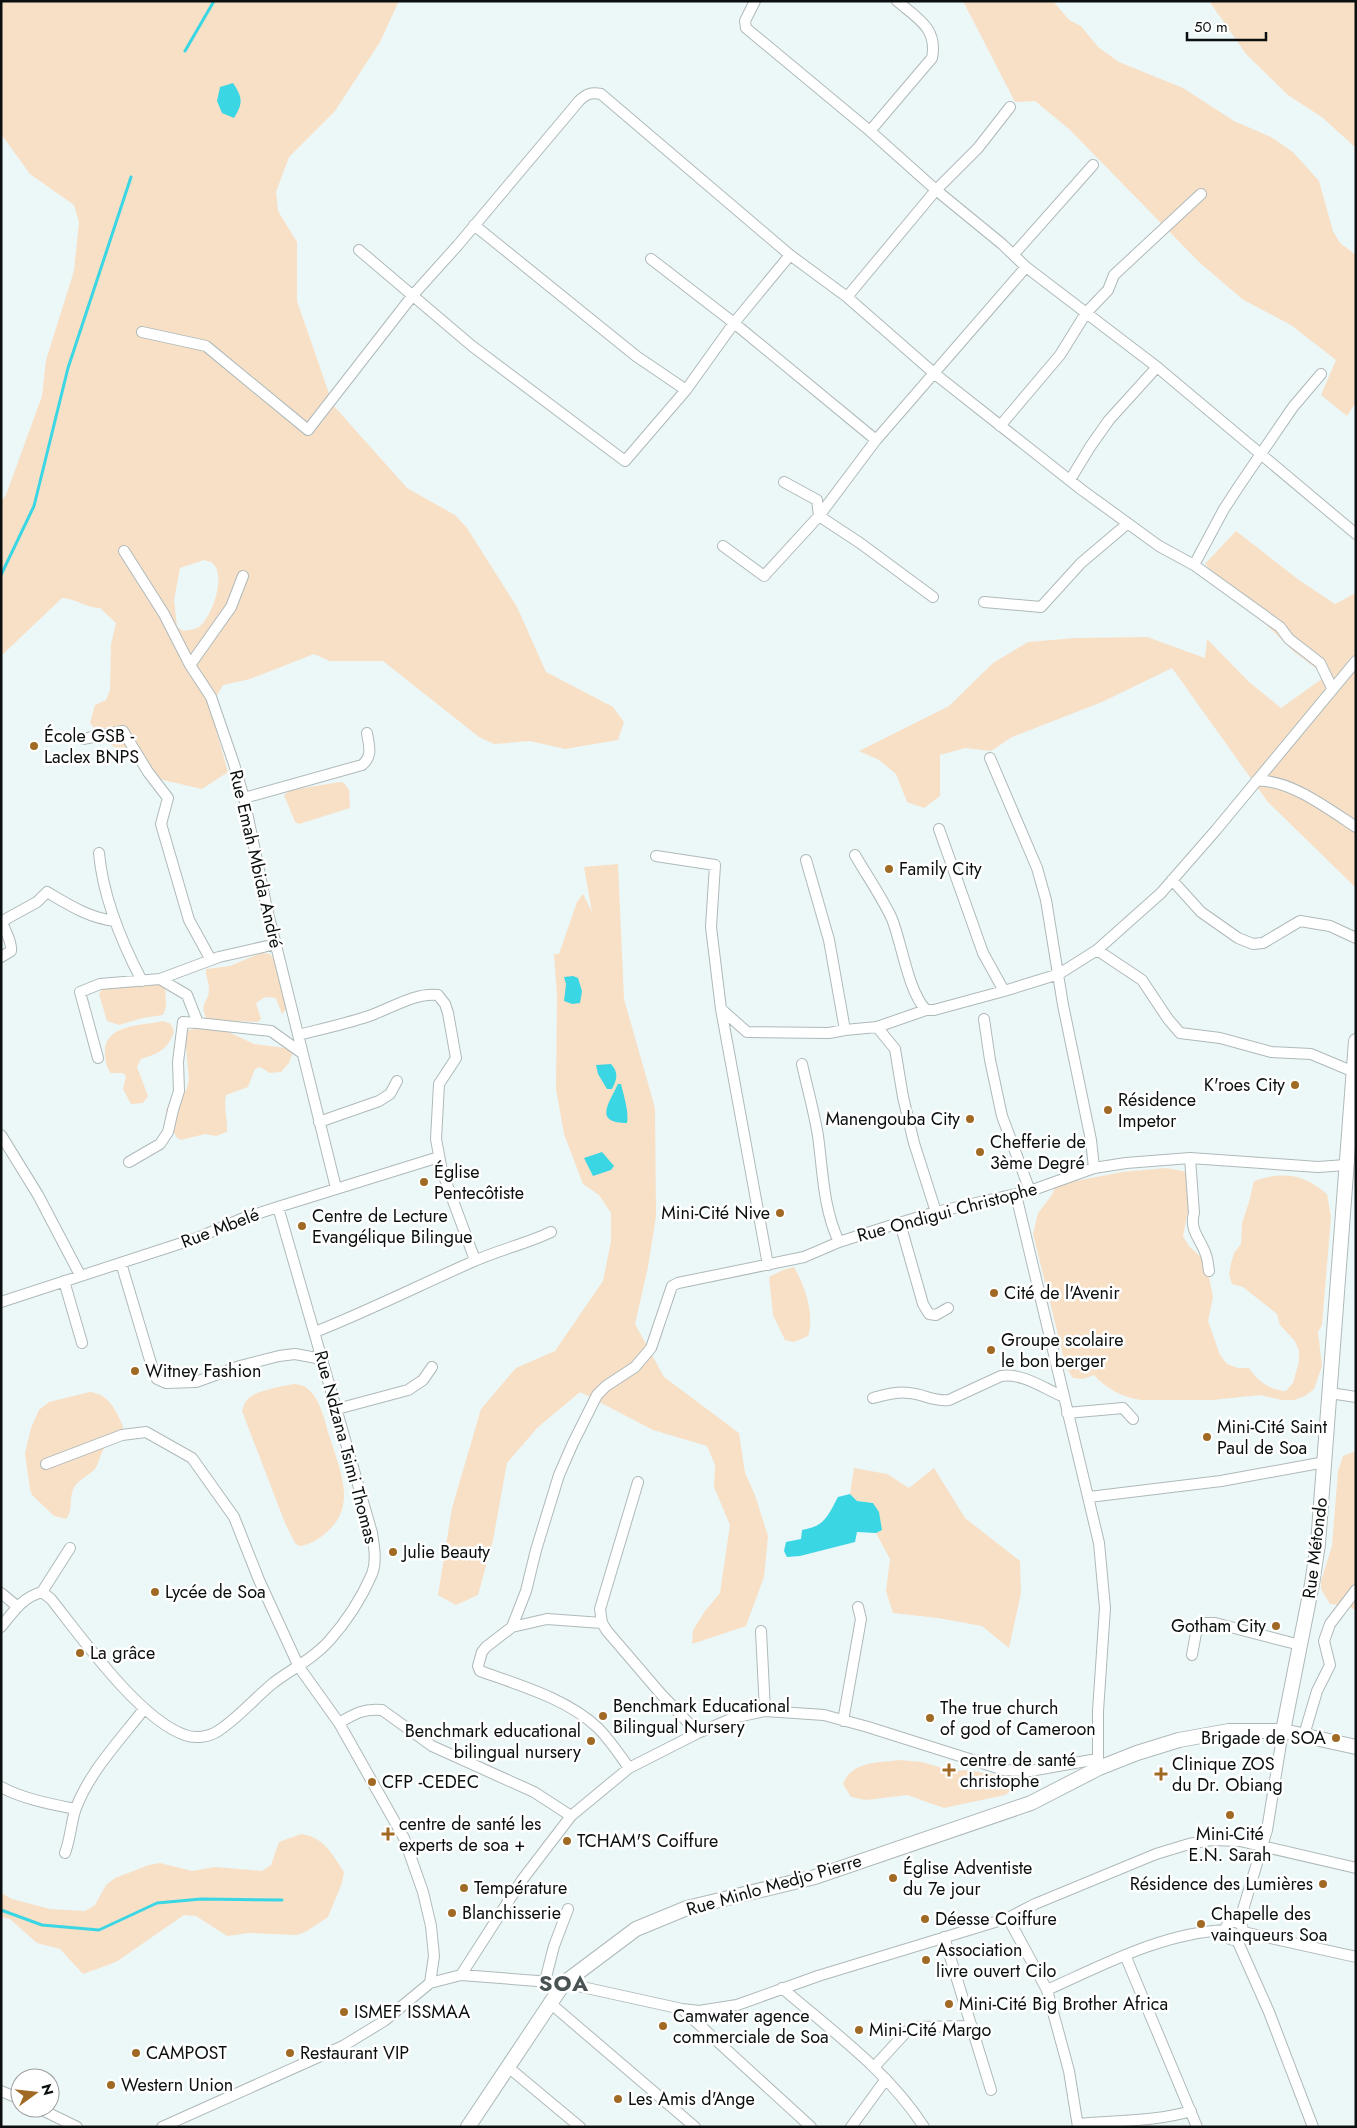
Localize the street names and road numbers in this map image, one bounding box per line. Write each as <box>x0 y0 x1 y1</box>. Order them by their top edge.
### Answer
street label: Rue Emah Mbida André <box>223 767 289 951</box>
street label: Rue Ondigui Christophe <box>854 1175 1040 1249</box>
street label: Rue Mbelé <box>177 1201 263 1255</box>
street label: Rue Ndzana Tsimi Thomas <box>308 1347 384 1547</box>
street label: Rue Métondo <box>1296 1496 1334 1600</box>
street label: Rue Minlo Medjo Pierre <box>683 1848 865 1922</box>

